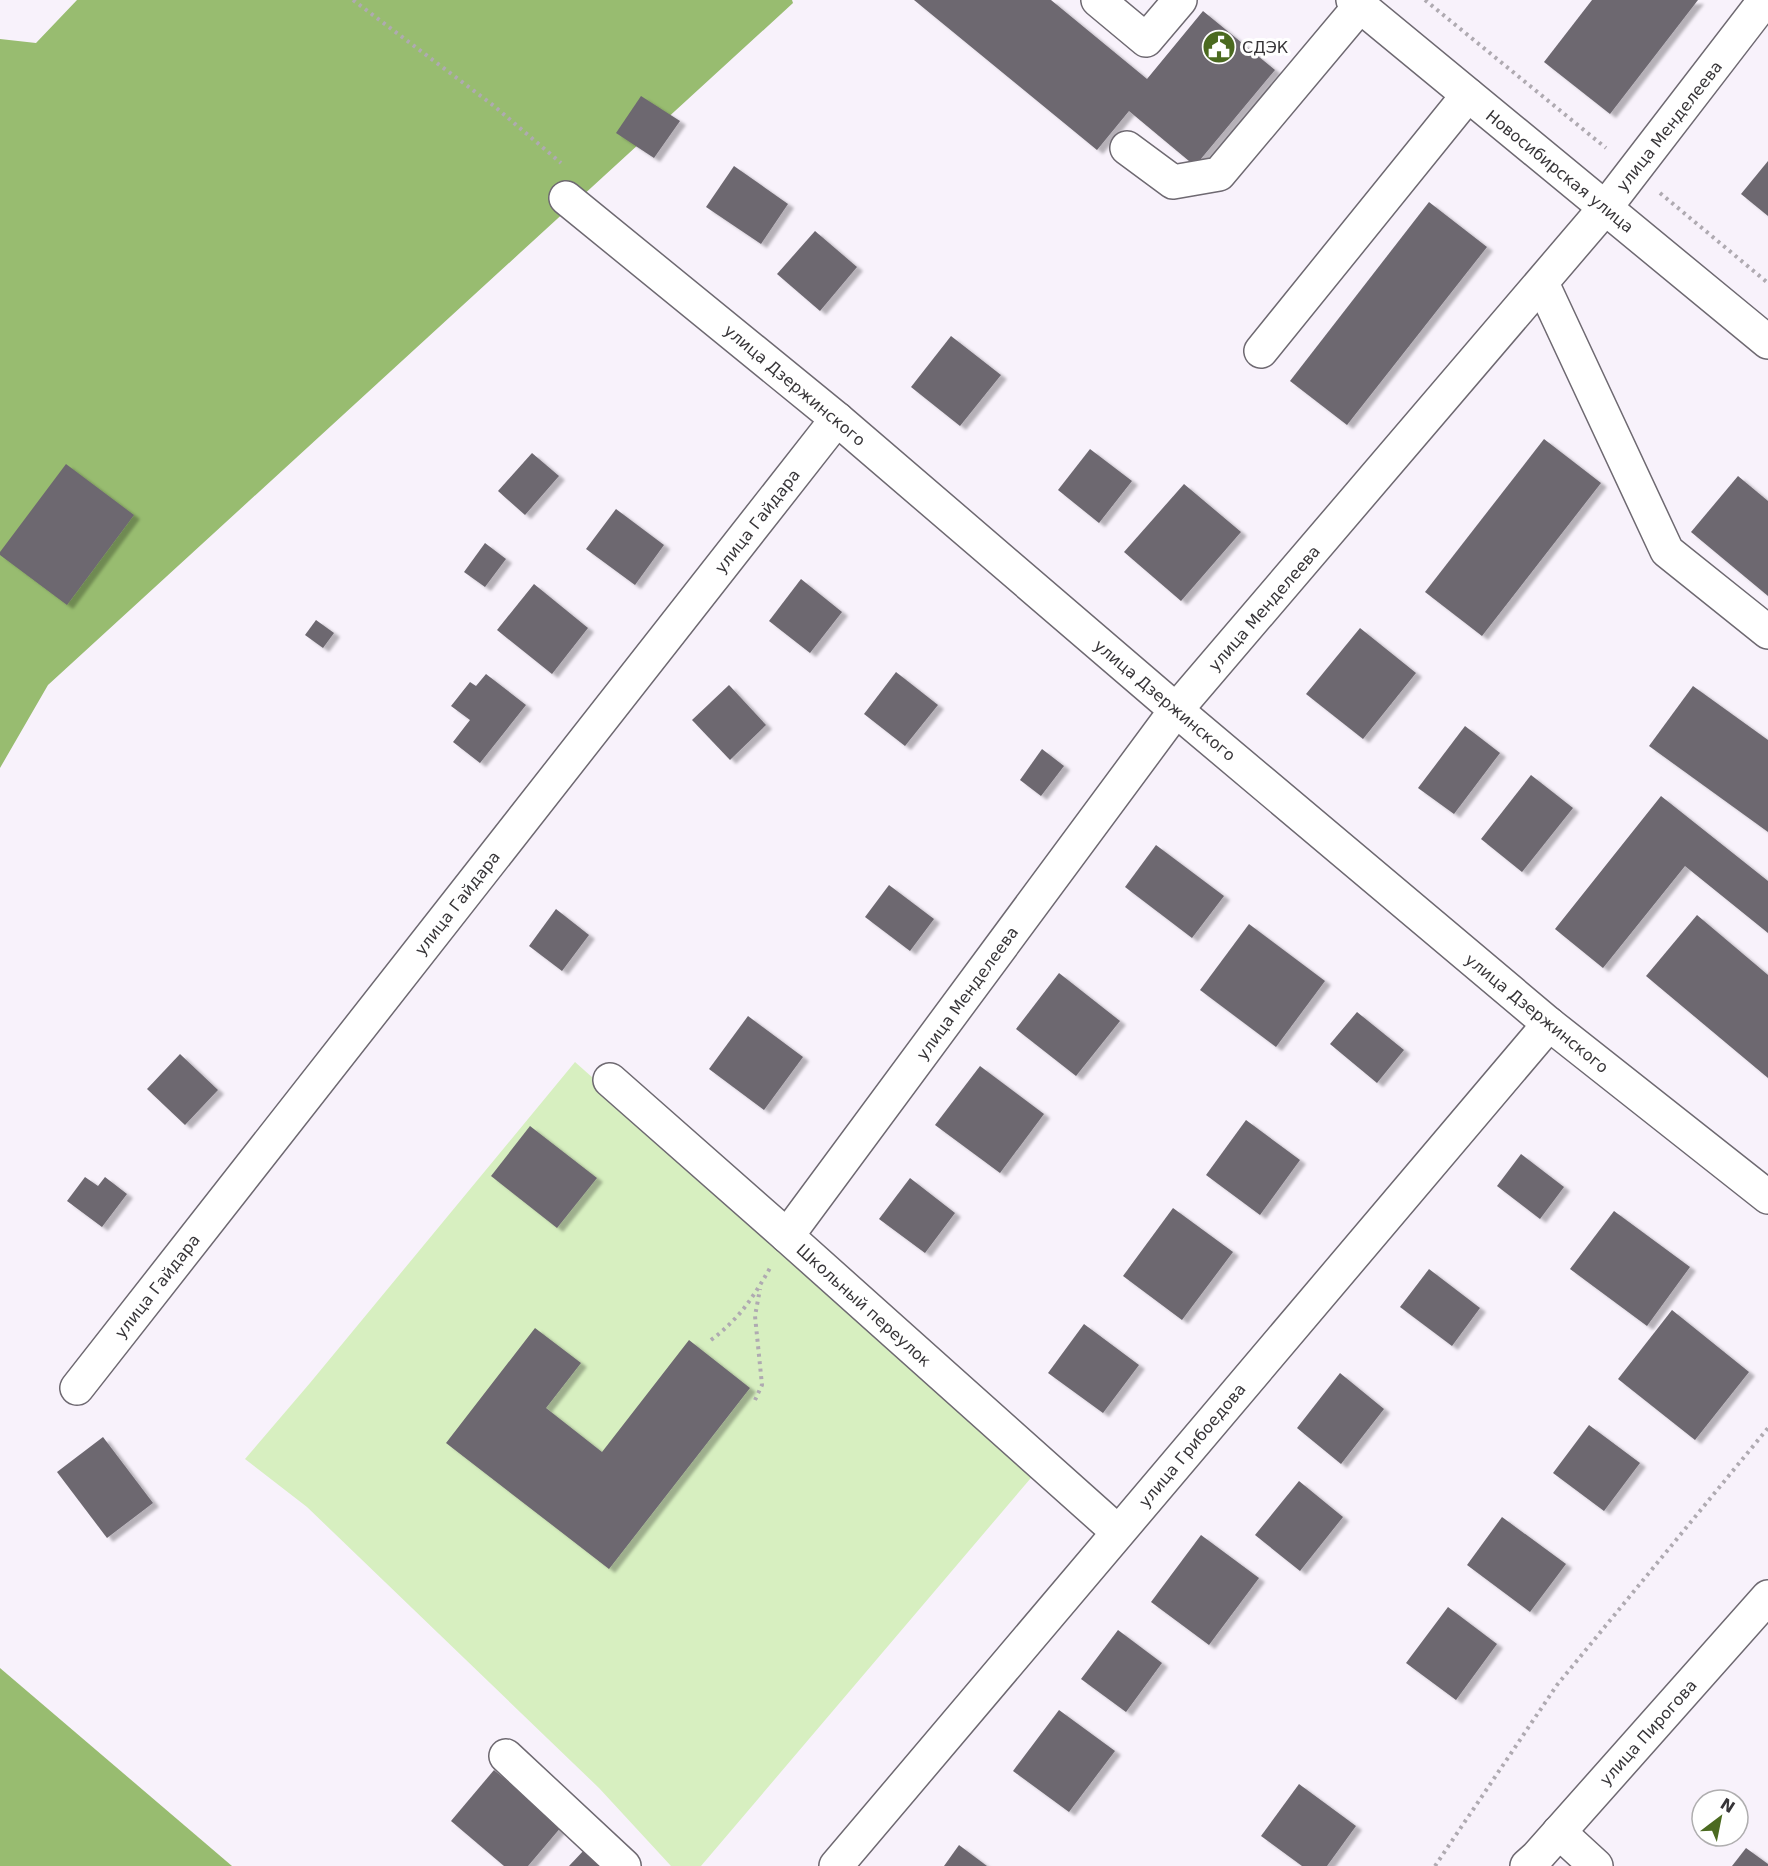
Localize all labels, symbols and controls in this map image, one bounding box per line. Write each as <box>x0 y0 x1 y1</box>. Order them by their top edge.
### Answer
public building icon: СДЭК <box>1201 29 1237 65</box>
place label: СДЭК <box>1242 38 1289 57</box>
street label: улица Менделеева <box>1613 57 1726 195</box>
street label: Новосибирская улица <box>1482 106 1637 237</box>
street label: улица Дзержинского <box>720 321 869 450</box>
street label: улица Гайдара <box>711 466 804 577</box>
street label: улица Менделеева <box>1205 542 1324 675</box>
street label: улица Дзержинского <box>1090 636 1239 765</box>
street label: улица Гайдара <box>411 848 504 959</box>
street label: улица Менделеева <box>913 923 1022 1064</box>
street label: улица Дзержинского <box>1461 950 1612 1077</box>
street label: улица Гайдара <box>111 1231 204 1342</box>
street label: Школьный переулок <box>793 1240 935 1371</box>
street label: улица Грибоедова <box>1135 1380 1250 1511</box>
street label: улица Пирогова <box>1596 1676 1701 1789</box>
north arrow <box>1690 1788 1750 1848</box>
text: N <box>1717 1794 1738 1817</box>

